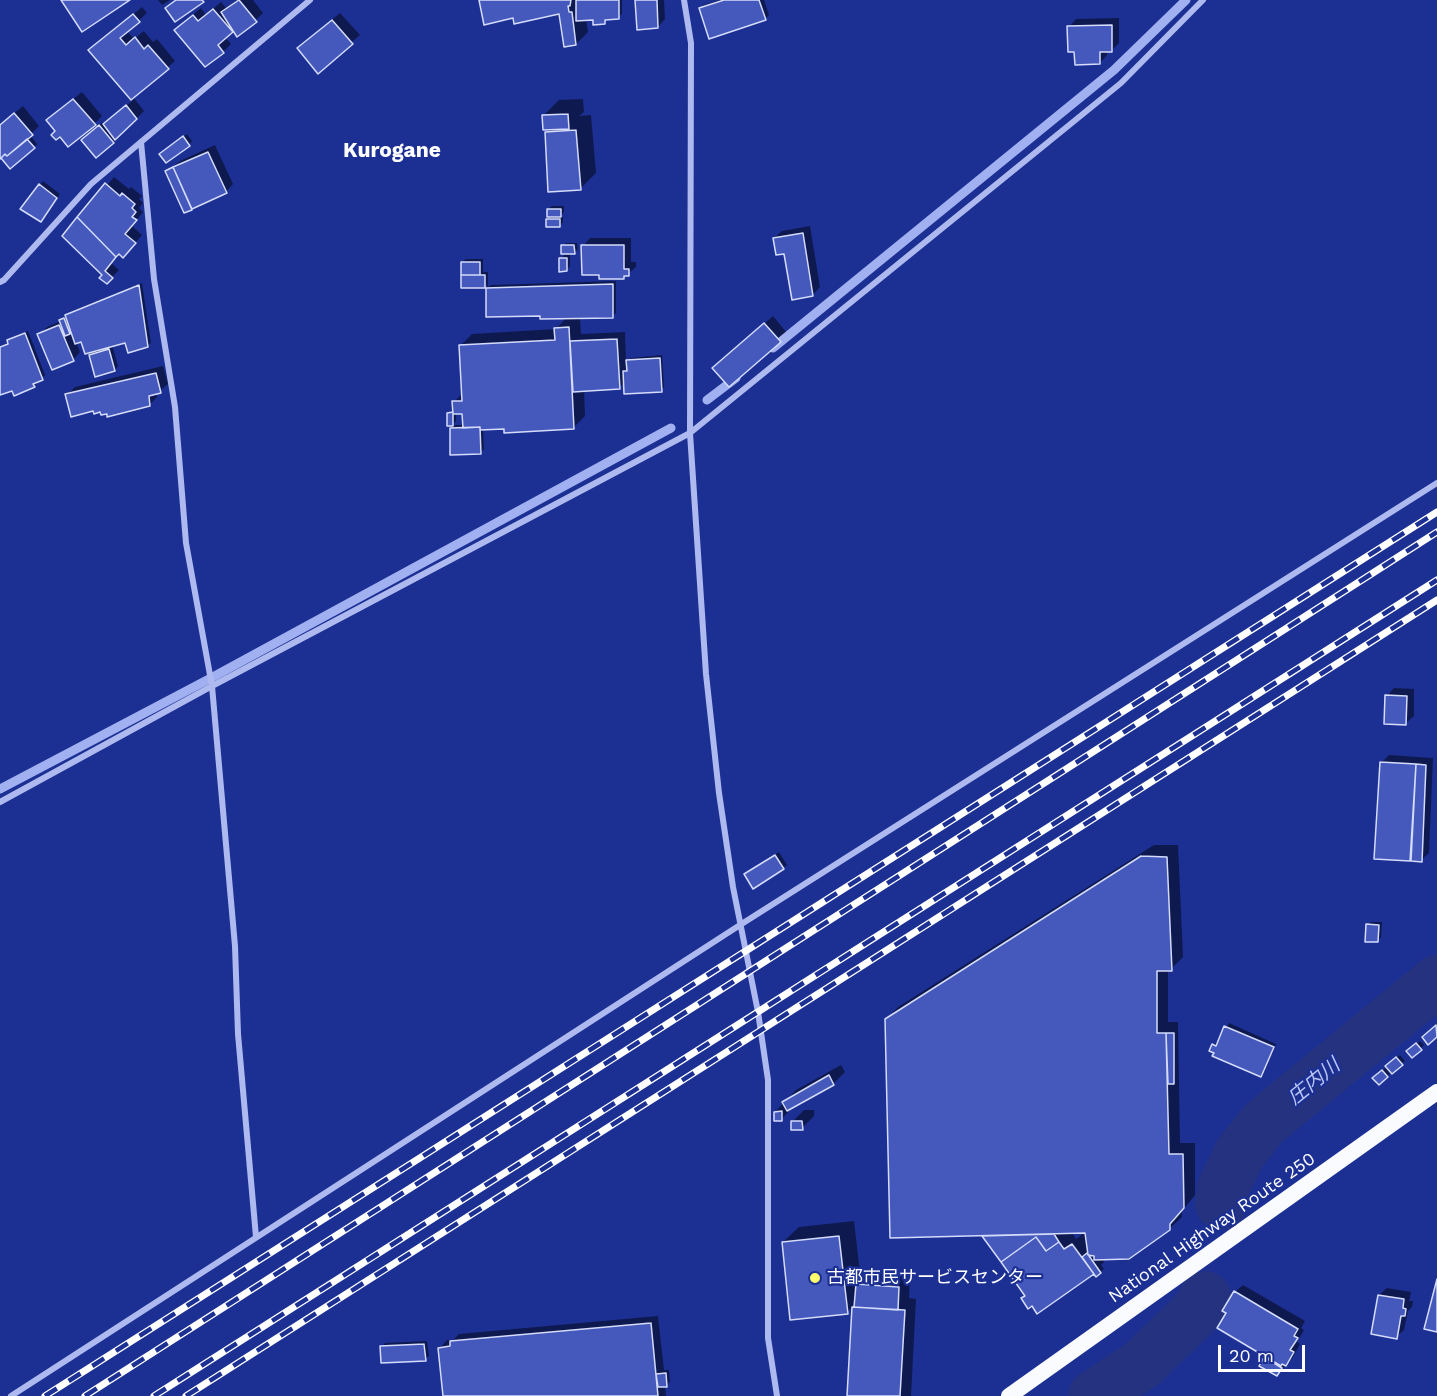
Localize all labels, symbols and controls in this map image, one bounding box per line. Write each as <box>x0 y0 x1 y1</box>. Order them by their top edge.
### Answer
district label: Kurogane <box>343 138 441 164</box>
water label: 庄内川 <box>1283 1054 1345 1110</box>
street label: National Highway Route 250 <box>1104 1148 1320 1308</box>
place label: 古都市民サービスセンター <box>827 1267 1043 1289</box>
marker: 古都市民サービスセンター <box>808 1271 822 1285</box>
scale bar <box>1221 1333 1308 1371</box>
text: 20 m <box>1229 1345 1274 1366</box>

